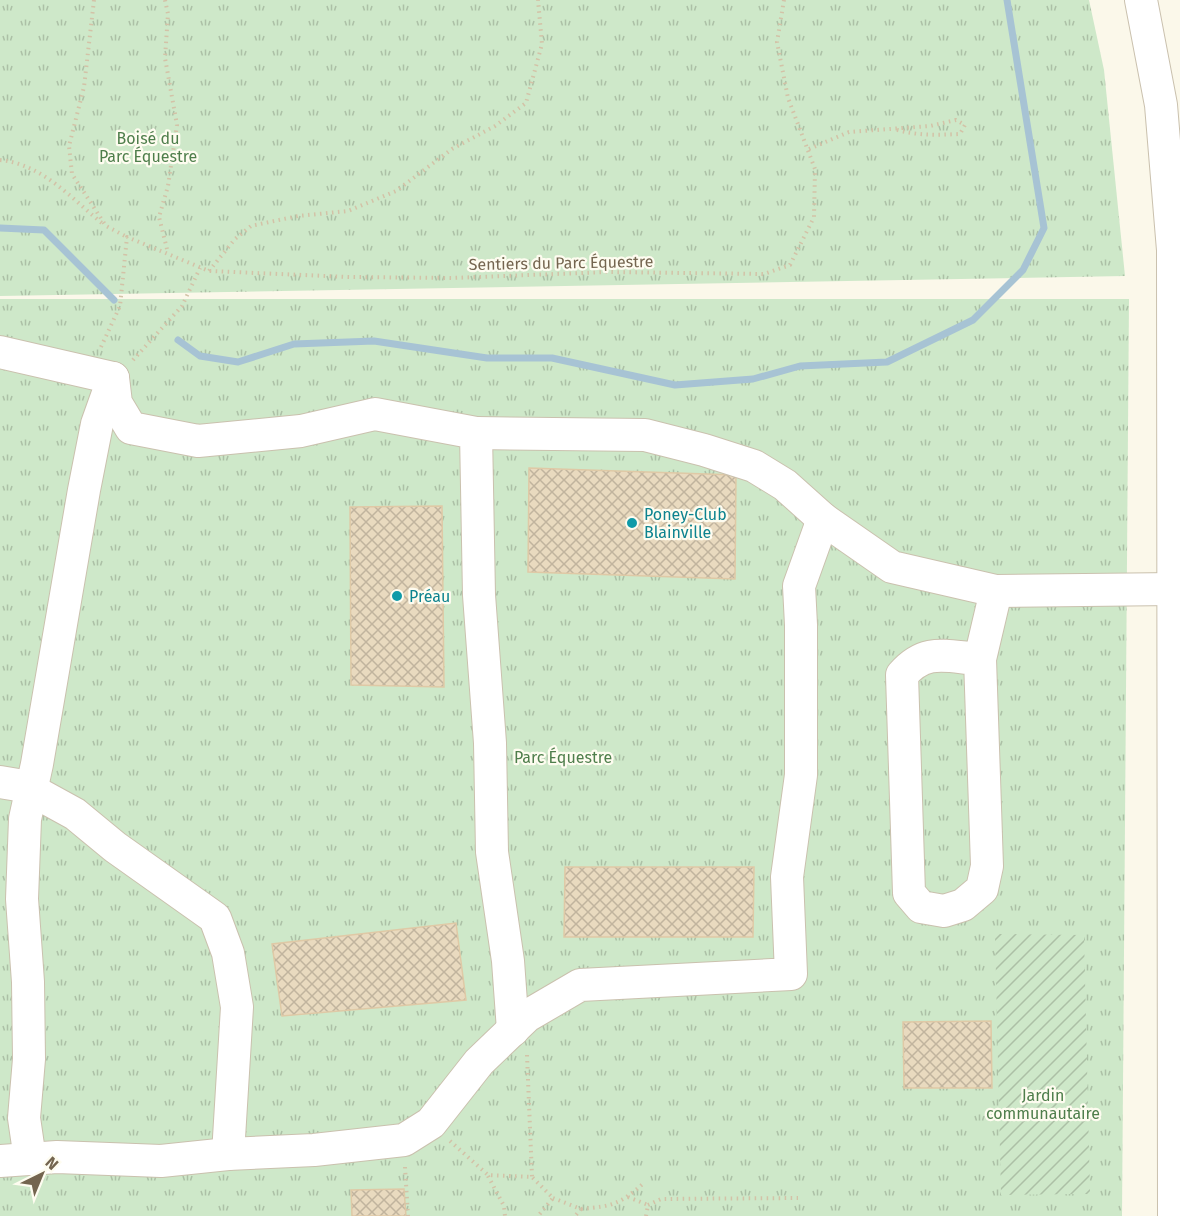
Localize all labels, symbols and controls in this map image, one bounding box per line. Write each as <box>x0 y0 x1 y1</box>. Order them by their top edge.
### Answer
park label: Boisé du Parc Équestre <box>99 129 197 166</box>
street label: Sentiers du Parc Équestre <box>468 251 654 274</box>
place label: Poney-Club Blainville <box>644 505 727 542</box>
marker: Poney-Club Blainville <box>625 516 639 530</box>
place label: Préau <box>409 587 450 606</box>
marker: Préau <box>390 589 404 603</box>
park label: Parc Équestre <box>514 747 612 767</box>
park label: Jardin communautaire <box>986 1086 1100 1123</box>
north arrow <box>12 1144 72 1204</box>
text: N <box>42 1153 62 1174</box>

